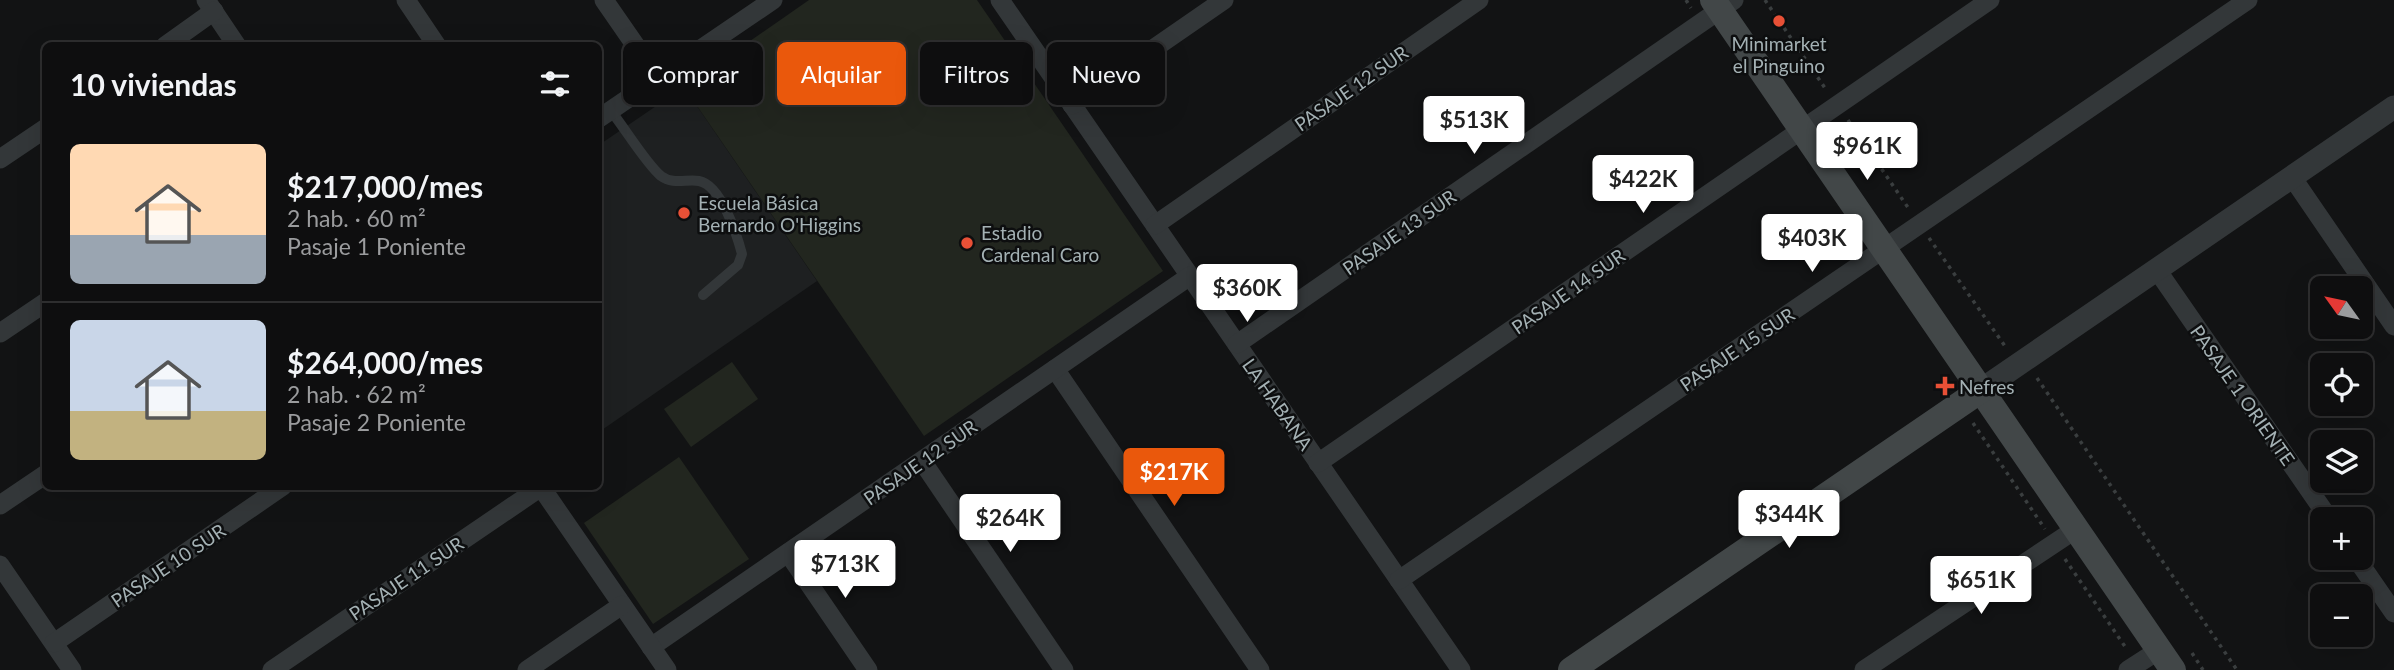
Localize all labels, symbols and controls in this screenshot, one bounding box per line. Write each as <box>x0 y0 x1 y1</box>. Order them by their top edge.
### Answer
marker: Minimarket el Pinguino <box>1771 13 1787 29</box>
place label: Minimarket el Pinguino <box>1731 32 1827 77</box>
street label: PASAJE 12 SUR <box>1290 40 1412 136</box>
chip: Comprar <box>623 42 763 105</box>
chip: Alquilar <box>777 42 906 105</box>
chip: Filtros <box>920 42 1033 105</box>
chip: Nuevo <box>1047 42 1165 105</box>
icon: filters <box>536 65 574 103</box>
text: 10 viviendas <box>70 66 237 102</box>
pin: $513K <box>1425 96 1523 156</box>
text: $513K <box>1439 105 1509 133</box>
pin: $961K <box>1818 122 1916 182</box>
text: $961K <box>1832 131 1902 159</box>
pin: $422K <box>1594 156 1692 215</box>
text: $422K <box>1608 164 1678 192</box>
text: $217,000/mes <box>287 168 483 204</box>
icon: home <box>126 172 210 256</box>
street label: PASAJE 13 SUR <box>1338 184 1460 280</box>
place label: Escuela Básica Bernardo O'Higgins <box>698 191 861 236</box>
text: 2 hab. · 60 m² <box>287 204 426 232</box>
marker: Escuela Básica Bernardo O'Higgins <box>676 205 692 221</box>
pin: $403K <box>1763 215 1861 274</box>
place label: Estadio Cardenal Caro <box>981 221 1099 266</box>
text: $403K <box>1777 223 1847 251</box>
text: Pasaje 1 Poniente <box>287 232 466 260</box>
marker: Estadio Cardenal Caro <box>959 235 975 251</box>
street label: PASAJE 14 SUR <box>1507 243 1629 339</box>
pin: $360K <box>1198 264 1296 324</box>
text: $360K <box>1212 273 1282 301</box>
north arrow <box>2310 276 2373 340</box>
map controls <box>2310 276 2373 647</box>
street label: PASAJE 15 SUR <box>1675 302 1799 396</box>
street label: PASAJE 1 ORIENTE <box>2186 320 2300 470</box>
text: $264,000/mes <box>287 344 483 380</box>
icon: home <box>126 348 210 432</box>
button: locate <box>2310 353 2373 416</box>
street label: LA HABANA <box>1238 354 1318 454</box>
place label: Nefres <box>1959 375 2015 398</box>
marker: Nefres <box>1937 378 1953 394</box>
text: 2 hab. · 62 m² <box>287 380 426 408</box>
text: Pasaje 2 Poniente <box>287 408 466 436</box>
street label: PASAJE 12 SUR <box>859 414 981 510</box>
button: layers <box>2310 430 2373 493</box>
pin: $217K <box>1125 448 1223 508</box>
text: $217K <box>1139 457 1209 485</box>
pin: $344K <box>1740 490 1838 550</box>
pin: $264K <box>961 494 1059 554</box>
text: $344K <box>1754 499 1824 527</box>
text: $264K <box>975 503 1045 531</box>
button: + <box>2310 507 2373 570</box>
street label: PASAJE 10 SUR <box>106 518 230 612</box>
street label: PASAJE 11 SUR <box>344 531 468 625</box>
pin: $713K <box>796 540 894 600</box>
text: $713K <box>810 549 880 577</box>
pin: $651K <box>1932 556 2030 616</box>
text: $651K <box>1946 565 2016 593</box>
button: − <box>2310 584 2373 647</box>

